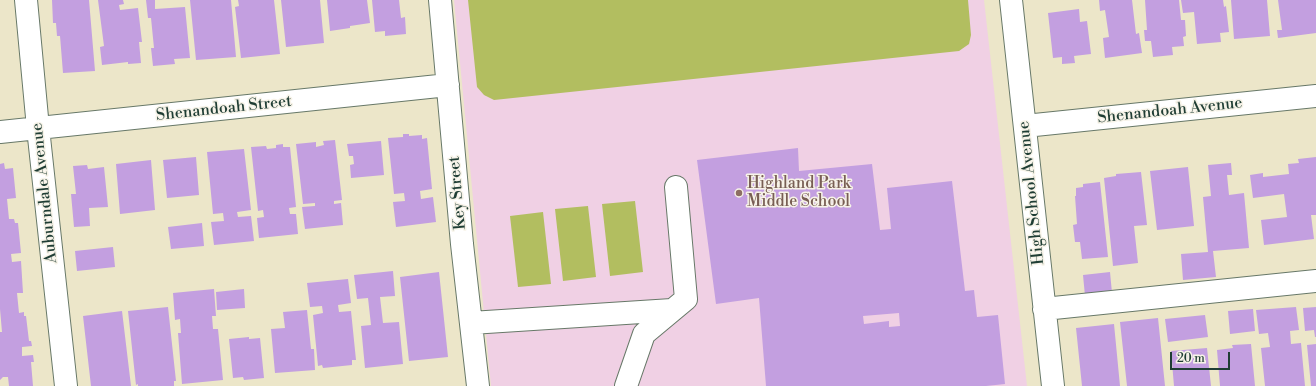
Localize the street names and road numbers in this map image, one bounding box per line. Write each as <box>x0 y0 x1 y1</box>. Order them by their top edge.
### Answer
street label: Shenandoah Street <box>155 92 293 126</box>
street label: Shenandoah Avenue <box>1097 94 1243 128</box>
street label: High School Avenue <box>1015 120 1049 266</box>
street label: Auburndale Avenue <box>28 122 62 264</box>
street label: Key Street <box>445 155 471 231</box>

